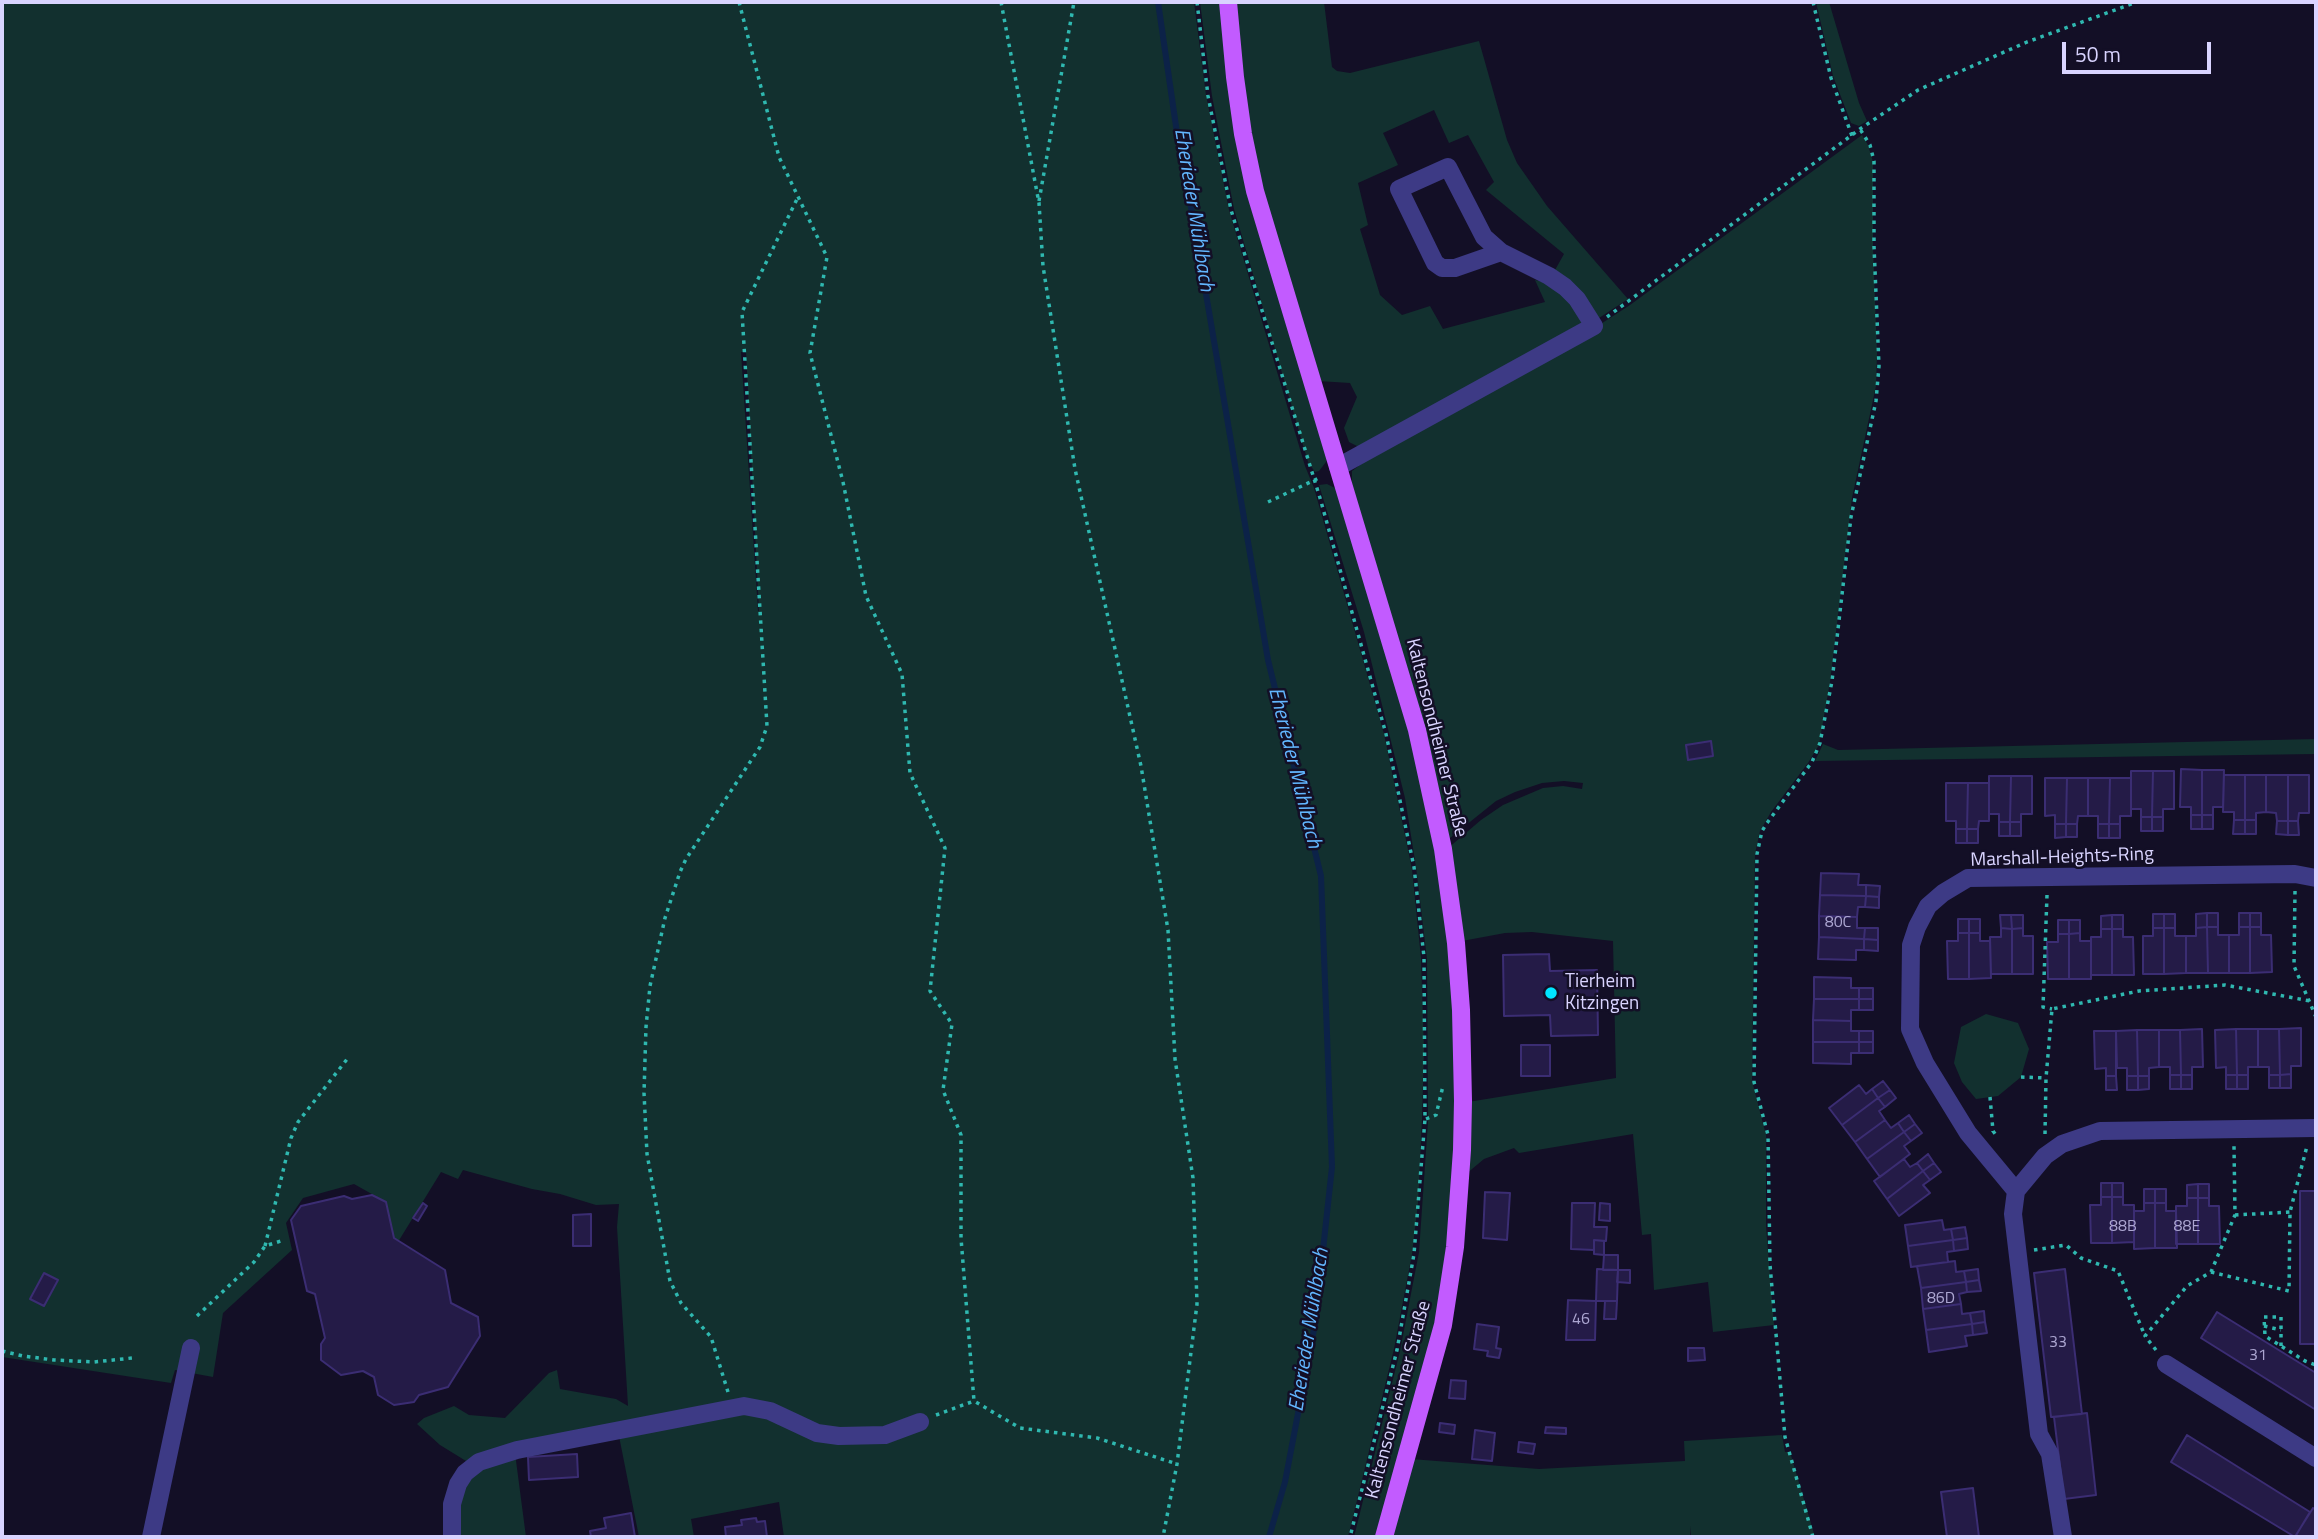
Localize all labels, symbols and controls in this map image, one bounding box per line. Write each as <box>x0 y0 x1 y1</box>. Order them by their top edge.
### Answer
scale bar <box>2066 28 2215 72</box>
text: 50 m <box>2075 38 2121 70</box>
water label: Eherieder Mühlbach <box>1168 127 1218 293</box>
street label: Kaltensondheimer Straße <box>1400 636 1472 840</box>
water label: Eherieder Mühlbach <box>1262 685 1326 851</box>
street label: Marshall-Heights-Ring <box>1970 843 2154 873</box>
house number: 80C <box>1825 913 1851 933</box>
place label: Tierheim Kitzingen <box>1565 971 1639 1015</box>
marker: Tierheim Kitzingen <box>1543 985 1559 1001</box>
house number: 88B <box>2109 1217 2137 1237</box>
house number: 88E <box>2174 1217 2200 1237</box>
water label: Eherieder Mühlbach <box>1285 1247 1335 1413</box>
house number: 86D <box>1927 1289 1955 1309</box>
street label: Kaltensondheimer Straße <box>1362 1299 1436 1501</box>
house number: 46 <box>1572 1310 1590 1330</box>
house number: 33 <box>2049 1333 2067 1353</box>
house number: 31 <box>2249 1346 2267 1366</box>

